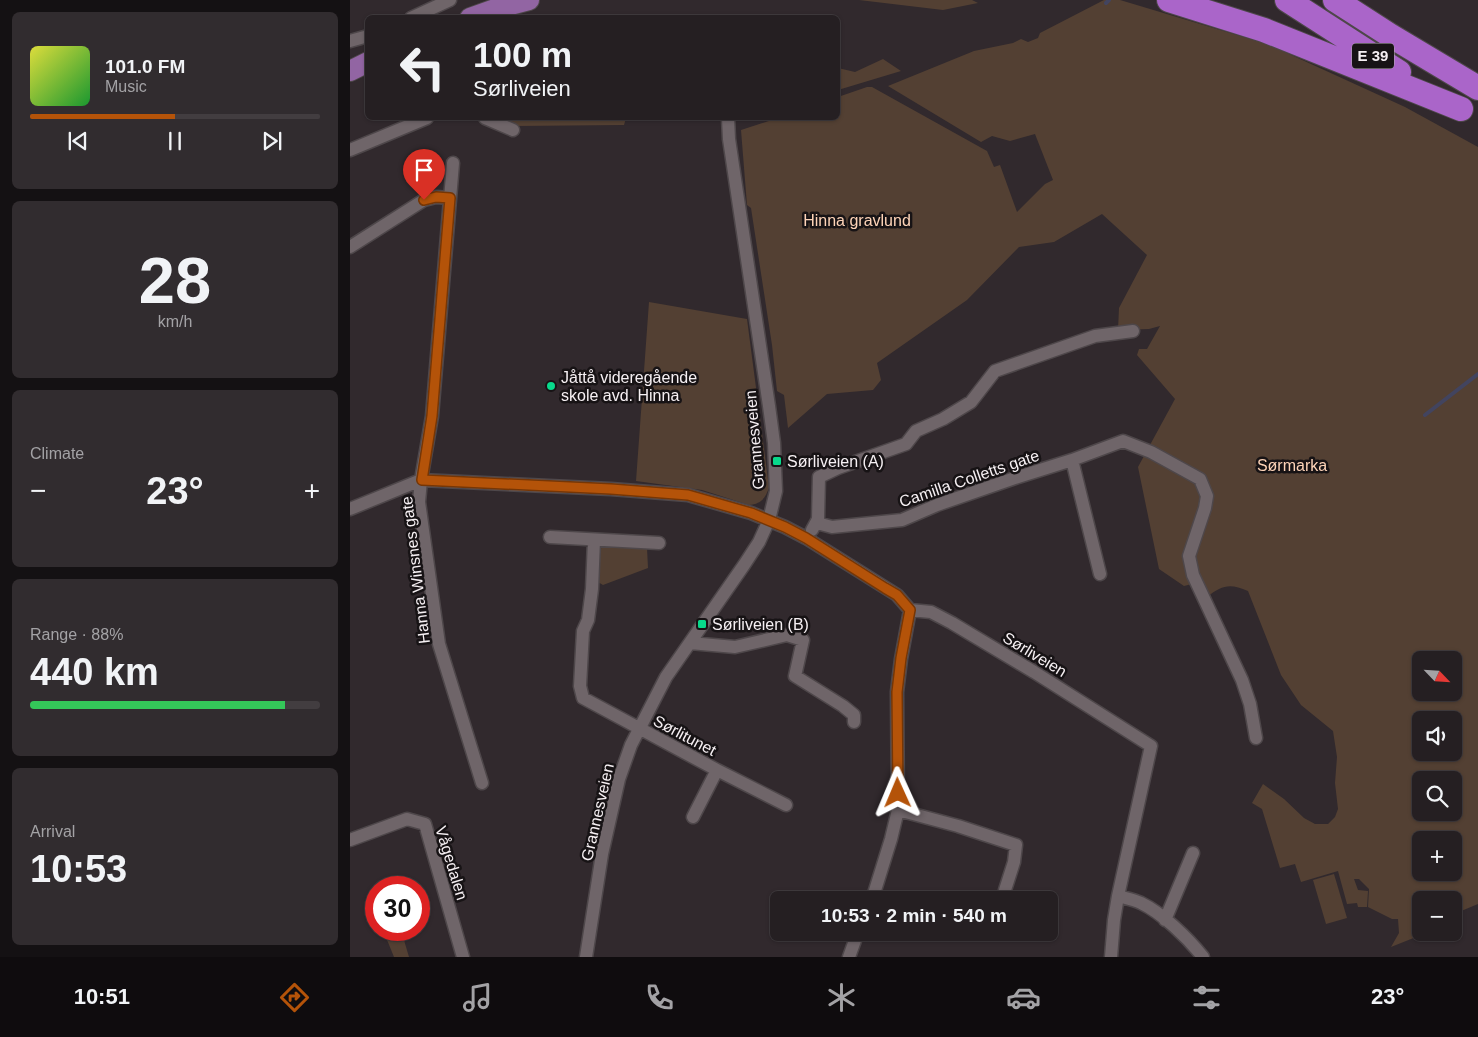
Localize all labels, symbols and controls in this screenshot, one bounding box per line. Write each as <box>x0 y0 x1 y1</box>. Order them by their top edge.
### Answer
icon: left <box>390 35 455 100</box>
text: 100 m <box>473 35 572 74</box>
road number: E 39 <box>1352 44 1394 68</box>
text: 101.0 FM <box>105 56 185 77</box>
text: Sørliveien <box>473 76 571 101</box>
text: Music <box>105 78 147 95</box>
icon: previous <box>64 127 92 155</box>
icon: pause <box>161 127 189 155</box>
icon: next <box>258 127 286 155</box>
pin <box>403 149 445 200</box>
icon: arrive <box>410 156 438 184</box>
park label: Hinna gravlund <box>803 212 911 229</box>
text: 28 <box>139 244 211 317</box>
text: km/h <box>158 313 192 330</box>
place label: Jåttå videregående skole avd. Hinna <box>561 369 697 404</box>
marker: Jåttå videregående skole avd. Hinna <box>545 380 557 392</box>
street label: Grannesveien <box>742 390 767 490</box>
text: Climate <box>30 445 84 462</box>
street label: Camilla Colletts gate <box>897 447 1041 510</box>
place label: Sørliveien (A) <box>787 453 884 470</box>
marker: Sørliveien (A) <box>771 455 783 467</box>
park label: Sørmarka <box>1257 457 1327 474</box>
text: 23° <box>146 470 204 512</box>
text: − <box>30 475 46 506</box>
text: + <box>304 475 320 506</box>
street label: Hanna Winsnes gate <box>398 495 433 645</box>
place label: Sørliveien (B) <box>712 616 809 633</box>
marker: Sørliveien (B) <box>696 618 708 630</box>
text: Range · 88% <box>30 626 123 643</box>
street label: Sørliveien <box>1000 629 1070 680</box>
text: 440 km <box>30 651 159 693</box>
north arrow <box>1412 651 1462 701</box>
map controls <box>1412 651 1462 941</box>
button: sound <box>1412 711 1462 761</box>
street label: Sørlitunet <box>651 712 719 759</box>
street label: Grannesveien <box>578 762 617 863</box>
position arrow <box>871 766 923 818</box>
button: search <box>1412 771 1462 821</box>
text: Arrival <box>30 823 75 840</box>
street label: Vågedalen <box>432 824 471 902</box>
button: + <box>1412 831 1462 881</box>
text: 10:53 <box>30 848 127 890</box>
speed limit sign: 30 <box>365 876 430 941</box>
button: − <box>1412 891 1462 941</box>
text: 10:53 · 2 min · 540 m <box>821 905 1007 926</box>
icon: directions <box>277 980 312 1015</box>
icon: music <box>460 980 495 1015</box>
icon: phone <box>642 980 677 1015</box>
icon: climate <box>824 980 859 1015</box>
icon: car <box>1006 980 1041 1015</box>
icon: filters <box>1189 980 1224 1015</box>
text: 10:51 <box>74 984 130 1009</box>
text: 23° <box>1371 984 1404 1009</box>

